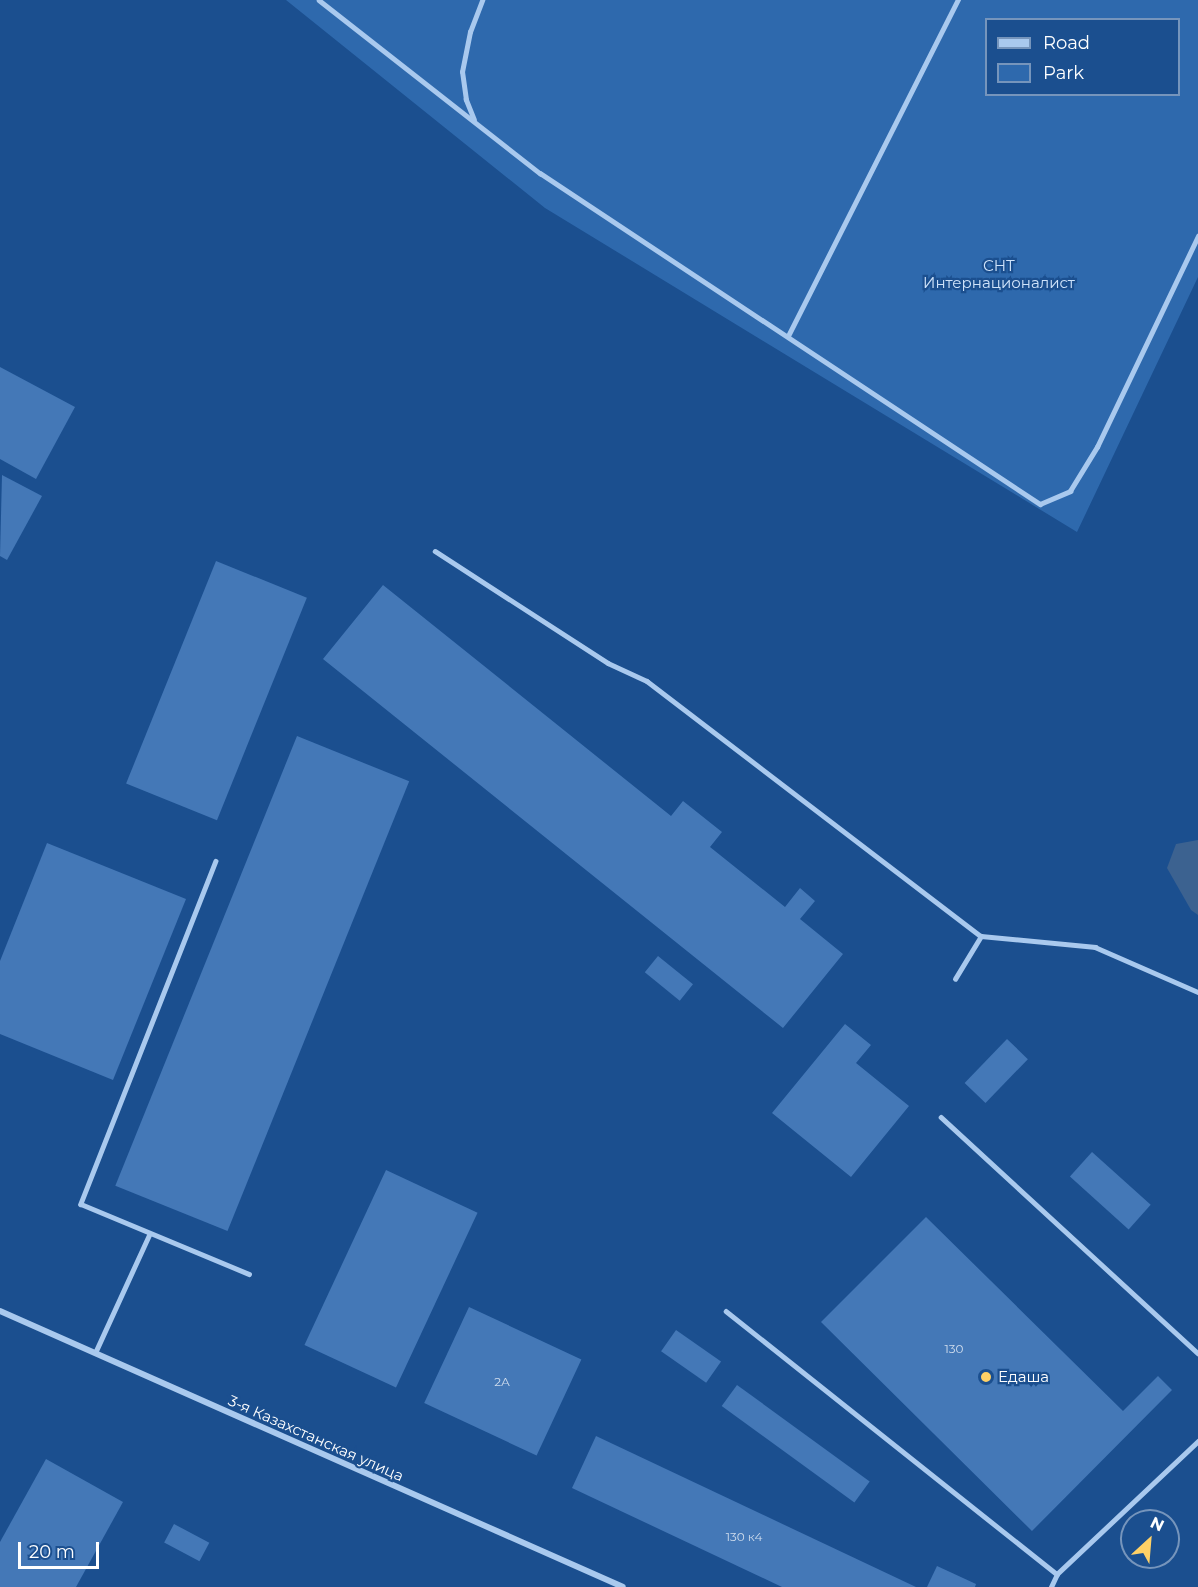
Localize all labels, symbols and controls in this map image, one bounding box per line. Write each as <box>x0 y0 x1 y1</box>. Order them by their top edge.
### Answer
legend <box>985 18 1180 96</box>
text: Road <box>1043 32 1090 54</box>
text: Park <box>1043 62 1084 84</box>
park label: СНТ Интернационалист <box>923 256 1075 291</box>
house number: 130 <box>944 1342 964 1356</box>
place label: Едаша <box>998 1368 1049 1386</box>
marker: Едаша <box>979 1370 993 1384</box>
house number: 2А <box>494 1375 510 1389</box>
street label: 3-я Казахстанская улица <box>225 1391 407 1485</box>
north arrow <box>1120 1509 1180 1569</box>
text: N <box>1147 1513 1167 1536</box>
scale bar <box>21 1530 102 1568</box>
house number: 130 к4 <box>726 1530 762 1544</box>
text: 20 m <box>29 1541 75 1563</box>

